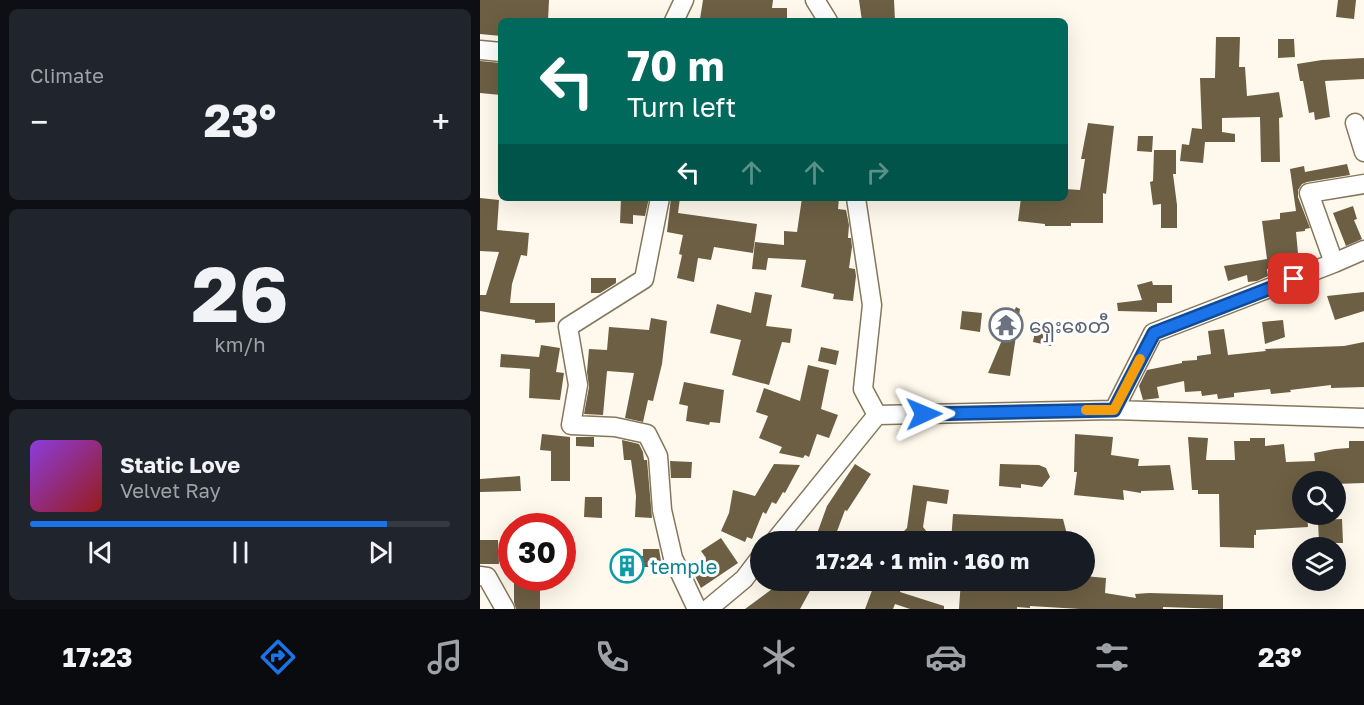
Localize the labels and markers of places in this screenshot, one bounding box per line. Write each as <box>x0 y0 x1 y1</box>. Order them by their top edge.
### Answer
pin <box>1268 253 1319 304</box>
temple icon: ရှေးစေတီ <box>988 307 1024 343</box>
place label: ရှေးစေတီ <box>1029 312 1110 343</box>
building icon: temple <box>609 548 645 584</box>
place label: temple <box>650 554 717 578</box>

